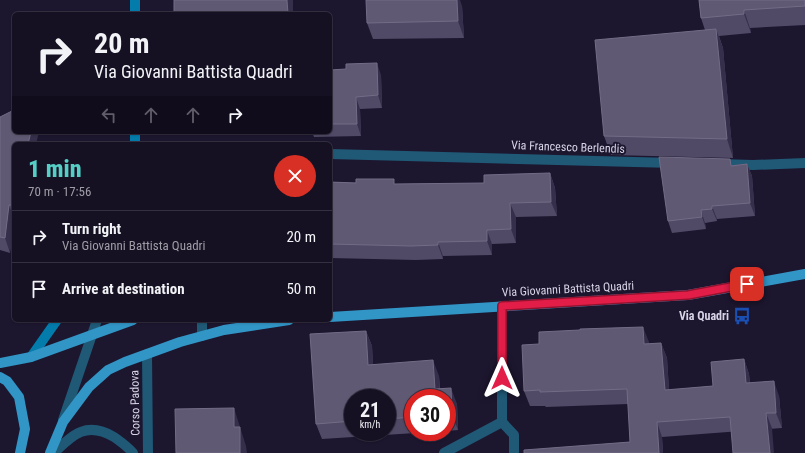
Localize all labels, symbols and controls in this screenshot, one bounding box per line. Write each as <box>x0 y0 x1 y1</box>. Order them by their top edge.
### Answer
text: 20 m <box>94 27 150 60</box>
icon: right <box>28 28 80 80</box>
text: Via Giovanni Battista Quadri <box>94 61 293 82</box>
icon: left <box>98 104 120 126</box>
icon: ahead <box>140 104 162 126</box>
icon: ahead <box>182 104 204 126</box>
icon: right <box>224 104 246 126</box>
street label: Via Francesco Berlendis <box>511 138 625 156</box>
text: 1 min <box>28 155 82 183</box>
button: close <box>274 155 316 197</box>
text: 70 m · 17:56 <box>28 184 91 199</box>
text: Turn right <box>62 220 121 238</box>
icon: right <box>28 226 50 248</box>
text: 20 m <box>286 228 316 246</box>
text: Via Giovanni Battista Quadri <box>62 238 206 253</box>
pin <box>730 267 764 301</box>
icon: arrive <box>736 273 758 295</box>
icon: arrive <box>28 278 50 300</box>
street label: Via Giovanni Battista Quadri <box>501 279 635 299</box>
text: Arrive at destination <box>62 280 185 298</box>
text: 50 m <box>286 280 316 298</box>
bus stop icon: Via Quadri <box>732 306 752 326</box>
place label: Via Quadri <box>679 309 729 323</box>
position arrow <box>481 357 523 399</box>
street label: Corso Padova <box>127 370 143 436</box>
speed limit sign: 30 <box>404 389 456 441</box>
text: 21 <box>360 398 380 422</box>
text: km/h <box>360 419 380 430</box>

